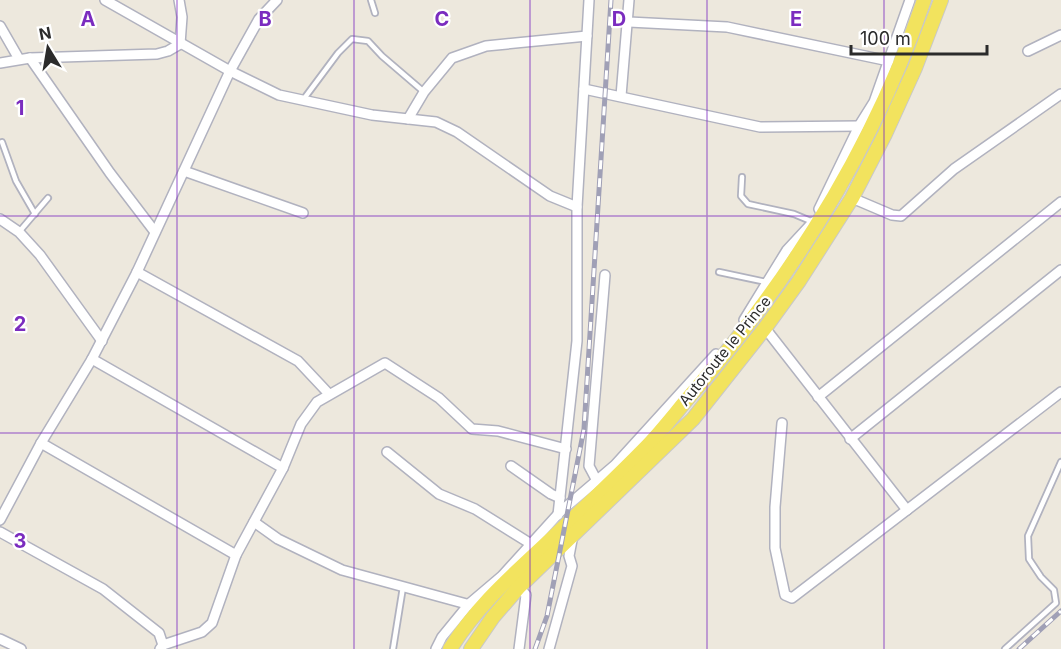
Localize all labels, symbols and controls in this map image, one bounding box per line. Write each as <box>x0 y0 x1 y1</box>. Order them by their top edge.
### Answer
text: A <box>81 7 96 31</box>
text: B <box>258 7 272 31</box>
text: C <box>435 7 449 31</box>
text: D <box>612 7 626 31</box>
text: E <box>790 7 802 31</box>
north arrow <box>18 18 78 78</box>
scale bar <box>851 18 988 56</box>
text: N <box>37 22 53 44</box>
text: 100 m <box>860 28 911 49</box>
text: 1 <box>16 96 24 120</box>
street label: Autoroute le Prince <box>674 292 775 409</box>
text: 2 <box>14 312 26 336</box>
text: 3 <box>14 529 26 553</box>

